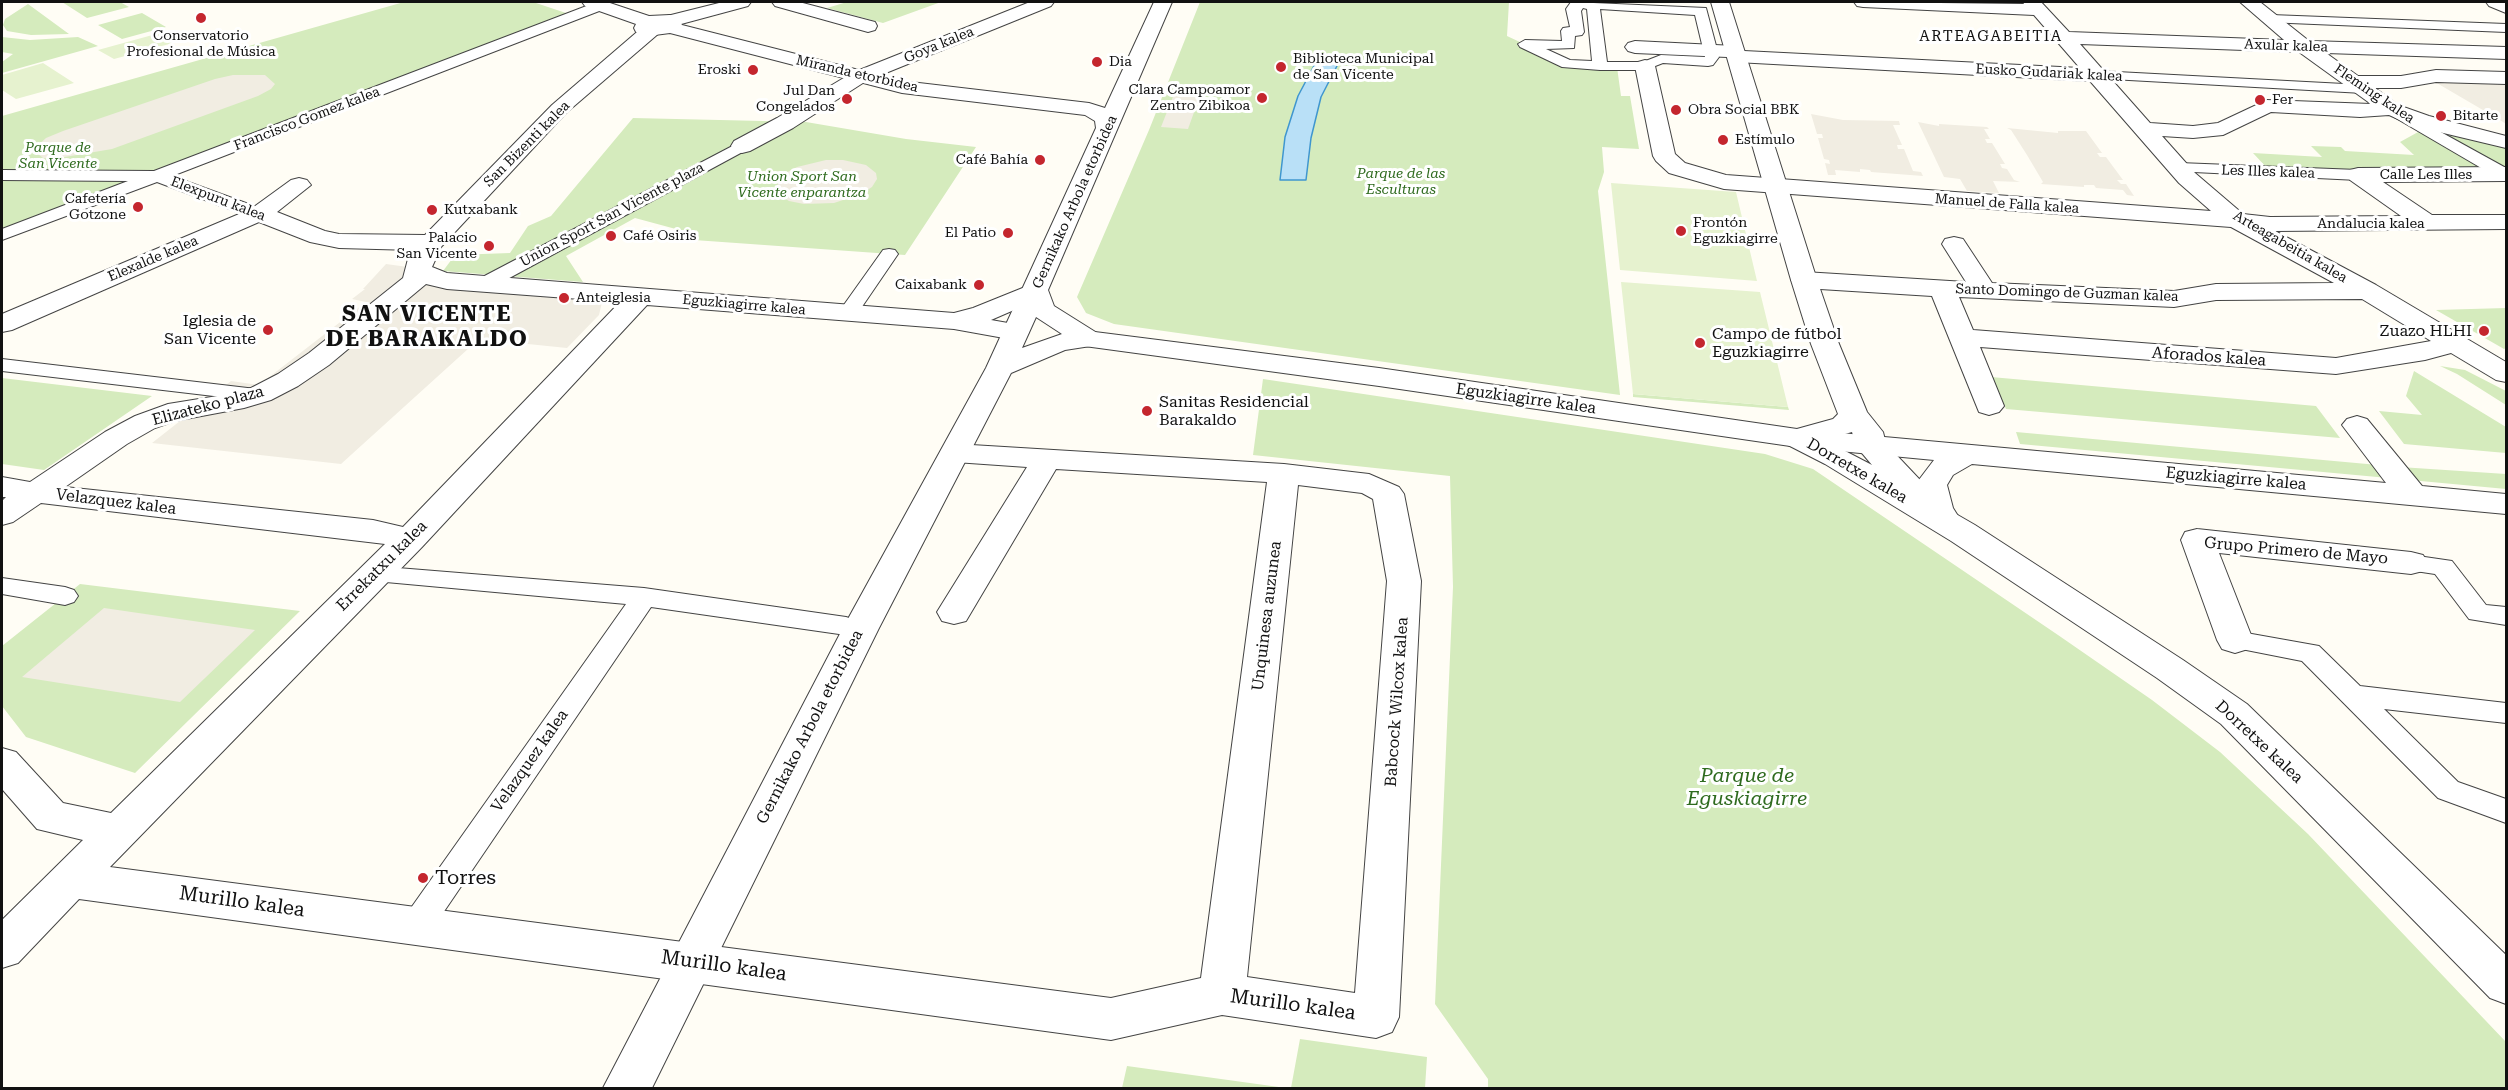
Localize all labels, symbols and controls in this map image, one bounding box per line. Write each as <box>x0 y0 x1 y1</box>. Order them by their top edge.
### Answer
marker: Conservatorio Profesional de Música <box>194 11 208 25</box>
street label: Goya kalea <box>901 23 977 67</box>
place label: Conservatorio Profesional de Música <box>126 28 276 60</box>
district label: ARTEAGABEITIA <box>1919 28 2063 46</box>
street label: Axular kalea <box>2244 36 2328 56</box>
place label: Biblioteca Municipal de San Vicente <box>1293 51 1434 84</box>
street label: Miranda etorbidea <box>794 52 920 96</box>
place label: Dia <box>1109 54 1132 70</box>
marker: Dia <box>1090 55 1104 69</box>
marker: Biblioteca Municipal de San Vicente <box>1274 60 1288 74</box>
street label: Eusko Gudariak kalea <box>1975 61 2123 85</box>
street label: Fleming kalea <box>2330 61 2418 127</box>
place label: Eroski <box>698 62 741 78</box>
marker: Eroski <box>746 63 760 77</box>
place label: Clara Campoamor Zentro Zibikoa <box>1129 82 1250 114</box>
street label: Francisco Gomez kalea <box>232 83 382 155</box>
place label: Jul Dan Congelados <box>756 83 835 116</box>
marker: Clara Campoamor Zentro Zibikoa <box>1255 91 1269 105</box>
marker: Jul Dan Congelados <box>840 92 854 106</box>
place label: Fer <box>2272 92 2293 108</box>
marker: Fer <box>2253 93 2267 107</box>
street label: San Bizenti kalea <box>480 97 574 191</box>
place label: Obra Social BBK <box>1688 102 1799 118</box>
marker: Obra Social BBK <box>1669 103 1683 117</box>
place label: Bitarte <box>2453 108 2498 124</box>
marker: Bitarte <box>2434 109 2448 123</box>
street label: Gernikako Arbola etorbidea <box>1029 113 1121 291</box>
place label: Estímulo <box>1735 132 1795 148</box>
marker: Estímulo <box>1716 133 1730 147</box>
park label: Parque de San Vicente <box>19 140 97 172</box>
place label: Café Bahía <box>956 152 1028 168</box>
marker: Café Bahía <box>1033 153 1047 167</box>
street label: Union Sport San Vicente plaza <box>517 159 707 271</box>
street label: Les Illes kalea <box>2221 162 2315 182</box>
park label: Parque de las Esculturas <box>1357 166 1445 198</box>
street label: Calle Les Illes <box>2380 167 2472 183</box>
park label: Union Sport San Vicente enparantza <box>738 169 866 202</box>
street label: Elexpuru kalea <box>168 173 268 225</box>
place label: Cafetería Gotzone <box>65 191 126 224</box>
street label: Manuel de Falla kalea <box>1934 191 2080 217</box>
marker: Cafetería Gotzone <box>131 200 145 214</box>
place label: Kutxabank <box>444 202 518 218</box>
marker: Kutxabank <box>425 203 439 217</box>
street label: Arteagabeitia kalea <box>2230 208 2350 286</box>
place label: Frontón Eguzkiagirre <box>1693 215 1778 248</box>
street label: Andalucia kalea <box>2317 216 2425 232</box>
marker: Frontón Eguzkiagirre <box>1674 224 1688 238</box>
place label: El Patio <box>945 225 996 241</box>
marker: El Patio <box>1001 226 1015 240</box>
place label: Café Osiris <box>623 228 696 244</box>
marker: Café Osiris <box>604 229 618 243</box>
place label: Palacio San Vicente <box>396 230 477 262</box>
street label: Elexalde kalea <box>105 232 201 286</box>
marker: Palacio San Vicente <box>482 239 496 253</box>
place label: Caixabank <box>895 277 967 293</box>
marker: Caixabank <box>972 278 986 292</box>
street label: Santo Domingo de Guzman kalea <box>1955 281 2179 305</box>
place label: Anteiglesia <box>576 290 651 306</box>
marker: Anteiglesia <box>557 291 571 305</box>
street label: Eguzkiagirre kalea <box>682 291 806 319</box>
district label: SAN VICENTE DE BARAKALDO <box>326 302 528 354</box>
place label: Iglesia de San Vicente <box>164 311 256 349</box>
place label: Zuazo HLHI <box>2379 321 2472 341</box>
marker: Iglesia de San Vicente <box>261 323 275 337</box>
place label: Campo de fútbol Eguzkiagirre <box>1712 324 1841 362</box>
marker: Zuazo HLHI <box>2477 324 2491 338</box>
marker: Campo de fútbol Eguzkiagirre <box>1693 336 1707 350</box>
street label: Aforados kalea <box>2151 343 2267 371</box>
street label: Eguzkiagirre kalea <box>1455 380 1597 418</box>
street label: Elizateko plaza <box>150 382 266 430</box>
place label: Sanitas Residencial Barakaldo <box>1159 392 1309 430</box>
marker: Sanitas Residencial Barakaldo <box>1140 404 1154 418</box>
street label: Dorretxe kalea <box>1803 435 1911 507</box>
street label: Eguzkiagirre kalea <box>2165 463 2307 495</box>
street label: Velazquez kalea <box>55 485 177 519</box>
street label: Errekatxu kalea <box>333 517 431 615</box>
street label: Grupo Primero de Mayo <box>2203 533 2389 569</box>
street label: Unquinesa auzunea <box>1248 540 1286 692</box>
street label: Babcock Wilcox kalea <box>1381 616 1413 788</box>
street label: Gernikako Arbola etorbidea <box>753 627 867 827</box>
street label: Dorretxe kalea <box>2211 697 2307 787</box>
street label: Velazquez kalea <box>487 706 573 816</box>
park label: Parque de Eguskiagirre <box>1687 764 1807 811</box>
place label: Torres <box>435 866 496 890</box>
marker: Torres <box>416 871 430 885</box>
street label: Murillo kalea <box>178 881 306 923</box>
street label: Murillo kalea <box>660 945 788 987</box>
street label: Murillo kalea <box>1229 984 1357 1026</box>

